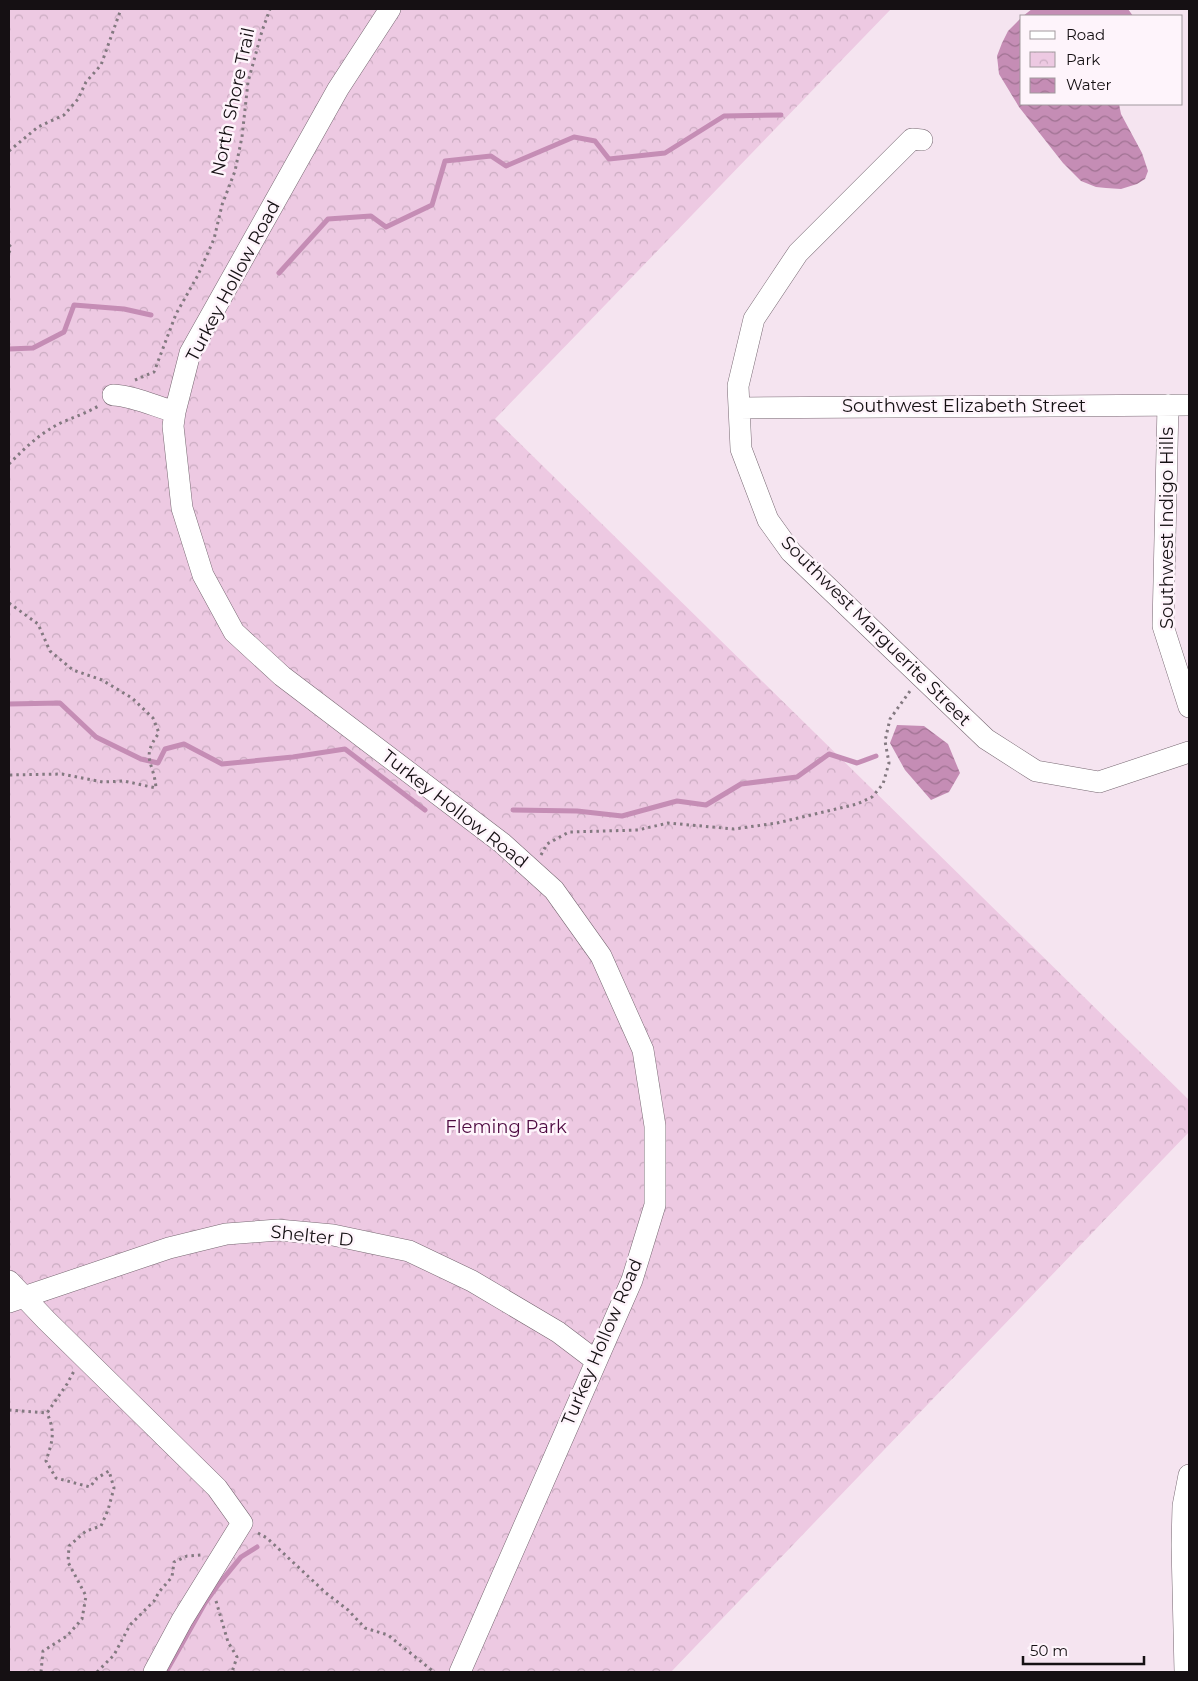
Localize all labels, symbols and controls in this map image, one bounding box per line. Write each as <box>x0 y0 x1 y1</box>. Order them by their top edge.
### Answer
legend <box>1020 15 1183 105</box>
text: Road <box>1066 25 1105 44</box>
street label: North Shore Trail <box>206 26 260 178</box>
text: Park <box>1066 50 1100 69</box>
text: Water <box>1066 75 1112 94</box>
street label: Turkey Hollow Road <box>181 197 285 365</box>
street label: Southwest Elizabeth Street <box>842 395 1086 417</box>
street label: Southwest Indigo Hills <box>1156 427 1178 629</box>
street label: Southwest Marguerite Street <box>776 531 976 731</box>
street label: Turkey Hollow Road <box>378 745 532 873</box>
park label: Fleming Park <box>445 1116 567 1138</box>
street label: Shelter D <box>269 1221 355 1251</box>
street label: Turkey Hollow Road <box>557 1255 647 1429</box>
scale bar <box>1023 1634 1144 1666</box>
text: 50 m <box>1030 1641 1068 1660</box>

